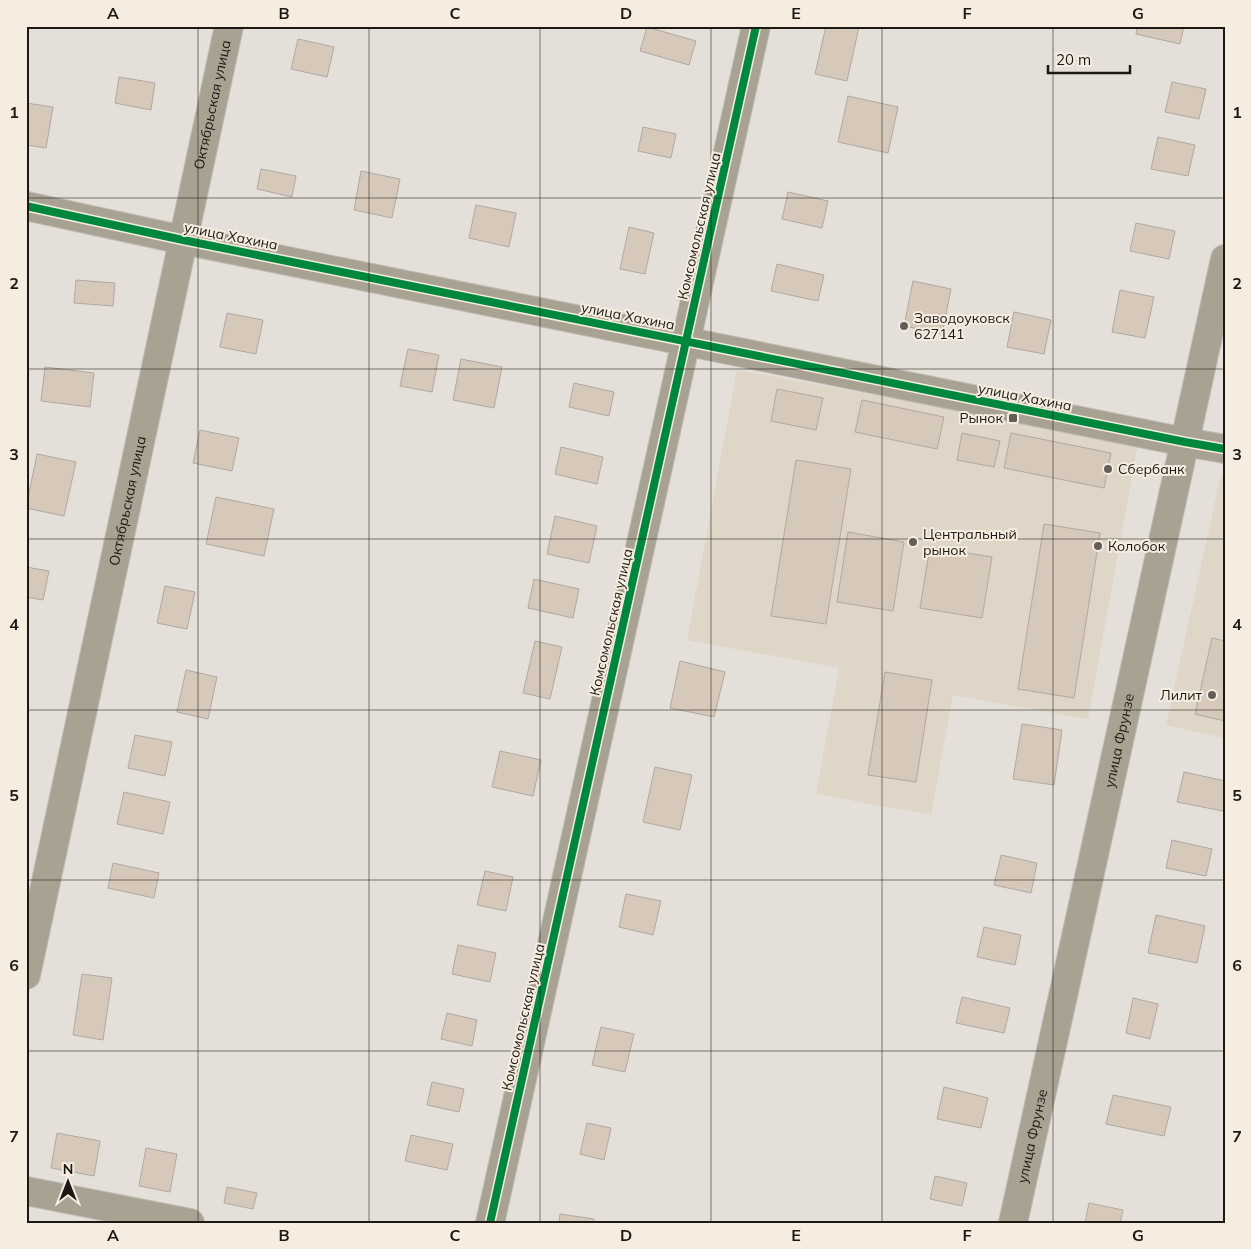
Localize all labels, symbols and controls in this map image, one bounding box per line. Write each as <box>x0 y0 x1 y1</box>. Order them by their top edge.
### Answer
text: A <box>107 3 119 23</box>
text: B <box>278 3 290 23</box>
text: C <box>450 3 461 23</box>
text: D <box>620 3 632 23</box>
text: E <box>791 3 801 23</box>
text: F <box>962 3 972 23</box>
text: G <box>1132 3 1144 23</box>
street label: Октябрьская улица <box>190 38 235 171</box>
scale bar <box>1048 42 1131 74</box>
text: 20 m <box>1056 50 1091 69</box>
text: 1 <box>9 102 19 122</box>
text: 1 <box>1232 102 1242 122</box>
street label: Комсомольская улица <box>673 151 725 301</box>
street label: улица Хахина <box>183 218 279 254</box>
text: 2 <box>9 273 19 293</box>
text: 2 <box>1232 273 1242 293</box>
street label: улица Хахина <box>580 298 676 334</box>
place label: Заводоуковск 627141 <box>914 309 1010 343</box>
marker: Заводоуковск 627141 <box>898 320 910 332</box>
street label: улица Хахина <box>977 379 1073 415</box>
place label: Рынок <box>960 409 1003 427</box>
marker: Рынок <box>1007 412 1019 424</box>
street label: Октябрьская улица <box>105 434 150 567</box>
text: 3 <box>9 444 19 464</box>
text: 3 <box>1232 444 1242 464</box>
place label: Сбербанк <box>1118 460 1185 478</box>
marker: Сбербанк <box>1102 463 1114 475</box>
place label: Центральный рынок <box>923 525 1017 559</box>
marker: Центральный рынок <box>907 536 919 548</box>
place label: Колобок <box>1108 537 1166 555</box>
marker: Колобок <box>1092 540 1104 552</box>
street label: Комсомольская улица <box>585 547 637 697</box>
text: 4 <box>9 614 19 634</box>
text: 4 <box>1232 614 1242 634</box>
place label: Лилит <box>1160 686 1203 704</box>
marker: Лилит <box>1206 689 1218 701</box>
street label: улица Фрунзе <box>1100 692 1138 789</box>
text: 5 <box>9 785 19 805</box>
text: 5 <box>1232 785 1242 805</box>
street label: Комсомольская улица <box>497 942 549 1092</box>
text: 6 <box>9 955 19 975</box>
text: 6 <box>1232 955 1242 975</box>
street label: улица Фрунзе <box>1013 1087 1051 1185</box>
text: 7 <box>9 1126 19 1146</box>
text: 7 <box>1232 1126 1242 1146</box>
north arrow <box>42 1156 92 1206</box>
text: N <box>63 1160 73 1178</box>
text: A <box>107 1225 119 1245</box>
text: B <box>278 1225 290 1245</box>
text: C <box>450 1225 461 1245</box>
text: D <box>620 1225 632 1245</box>
text: E <box>791 1225 801 1245</box>
text: F <box>962 1225 972 1245</box>
text: G <box>1132 1225 1144 1245</box>

